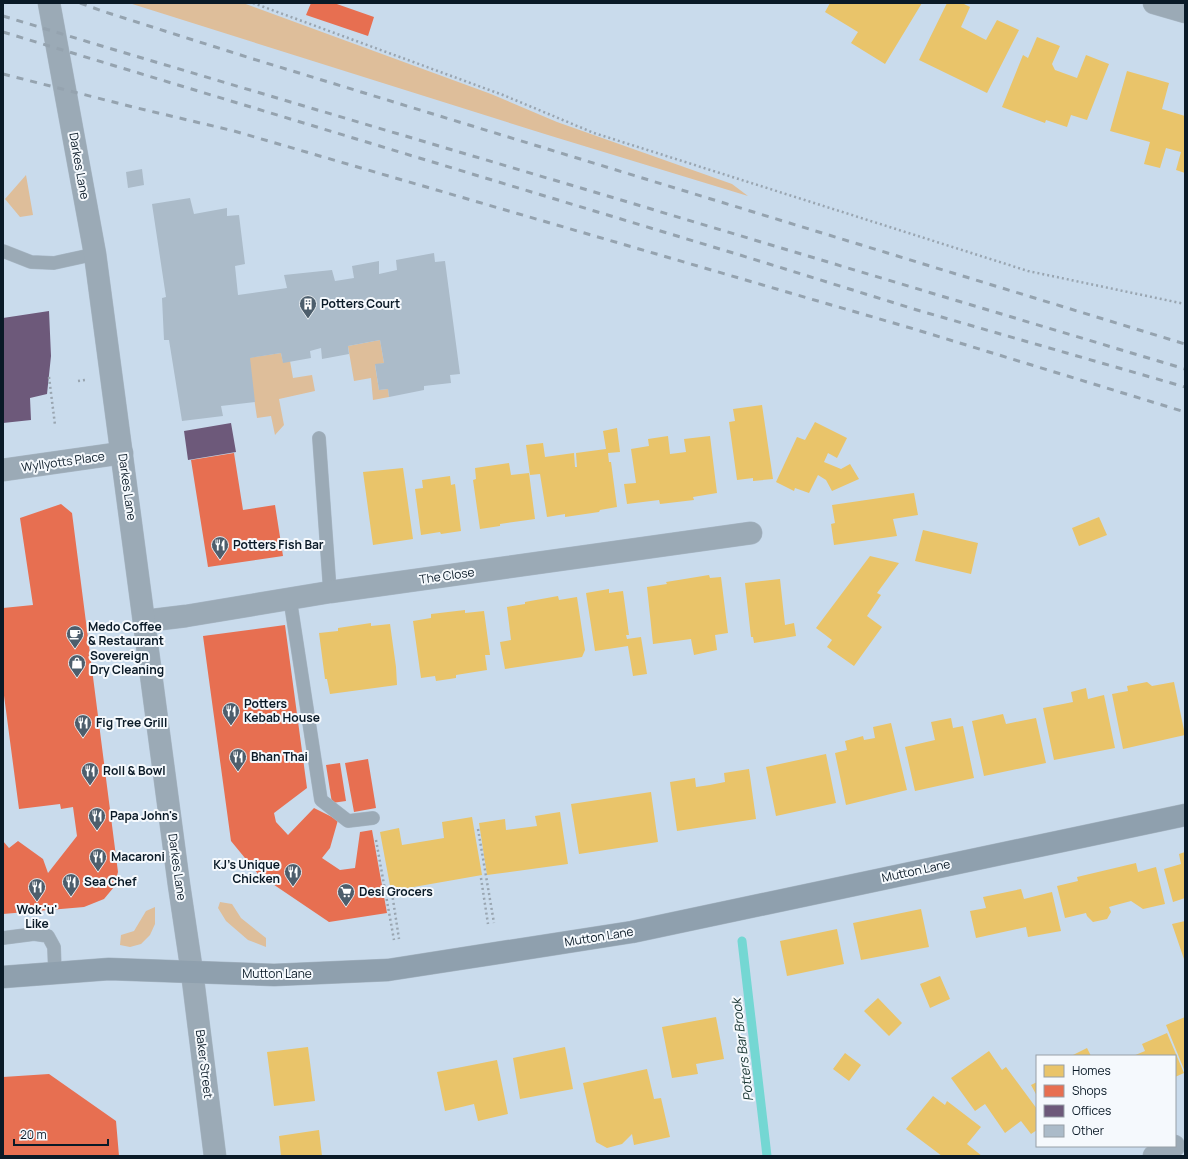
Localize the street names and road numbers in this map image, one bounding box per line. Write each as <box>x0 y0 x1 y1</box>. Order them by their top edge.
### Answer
street label: Darkes Lane <box>65 131 94 201</box>
street label: Wyllyotts Place <box>20 447 106 476</box>
street label: Darkes Lane <box>114 452 141 522</box>
street label: The Close <box>418 563 476 588</box>
street label: Darkes Lane <box>164 832 191 902</box>
street label: Mutton Lane <box>880 855 952 886</box>
street label: Mutton Lane <box>563 923 635 950</box>
street label: Mutton Lane <box>242 965 312 982</box>
street label: Baker Street <box>192 1029 217 1099</box>

